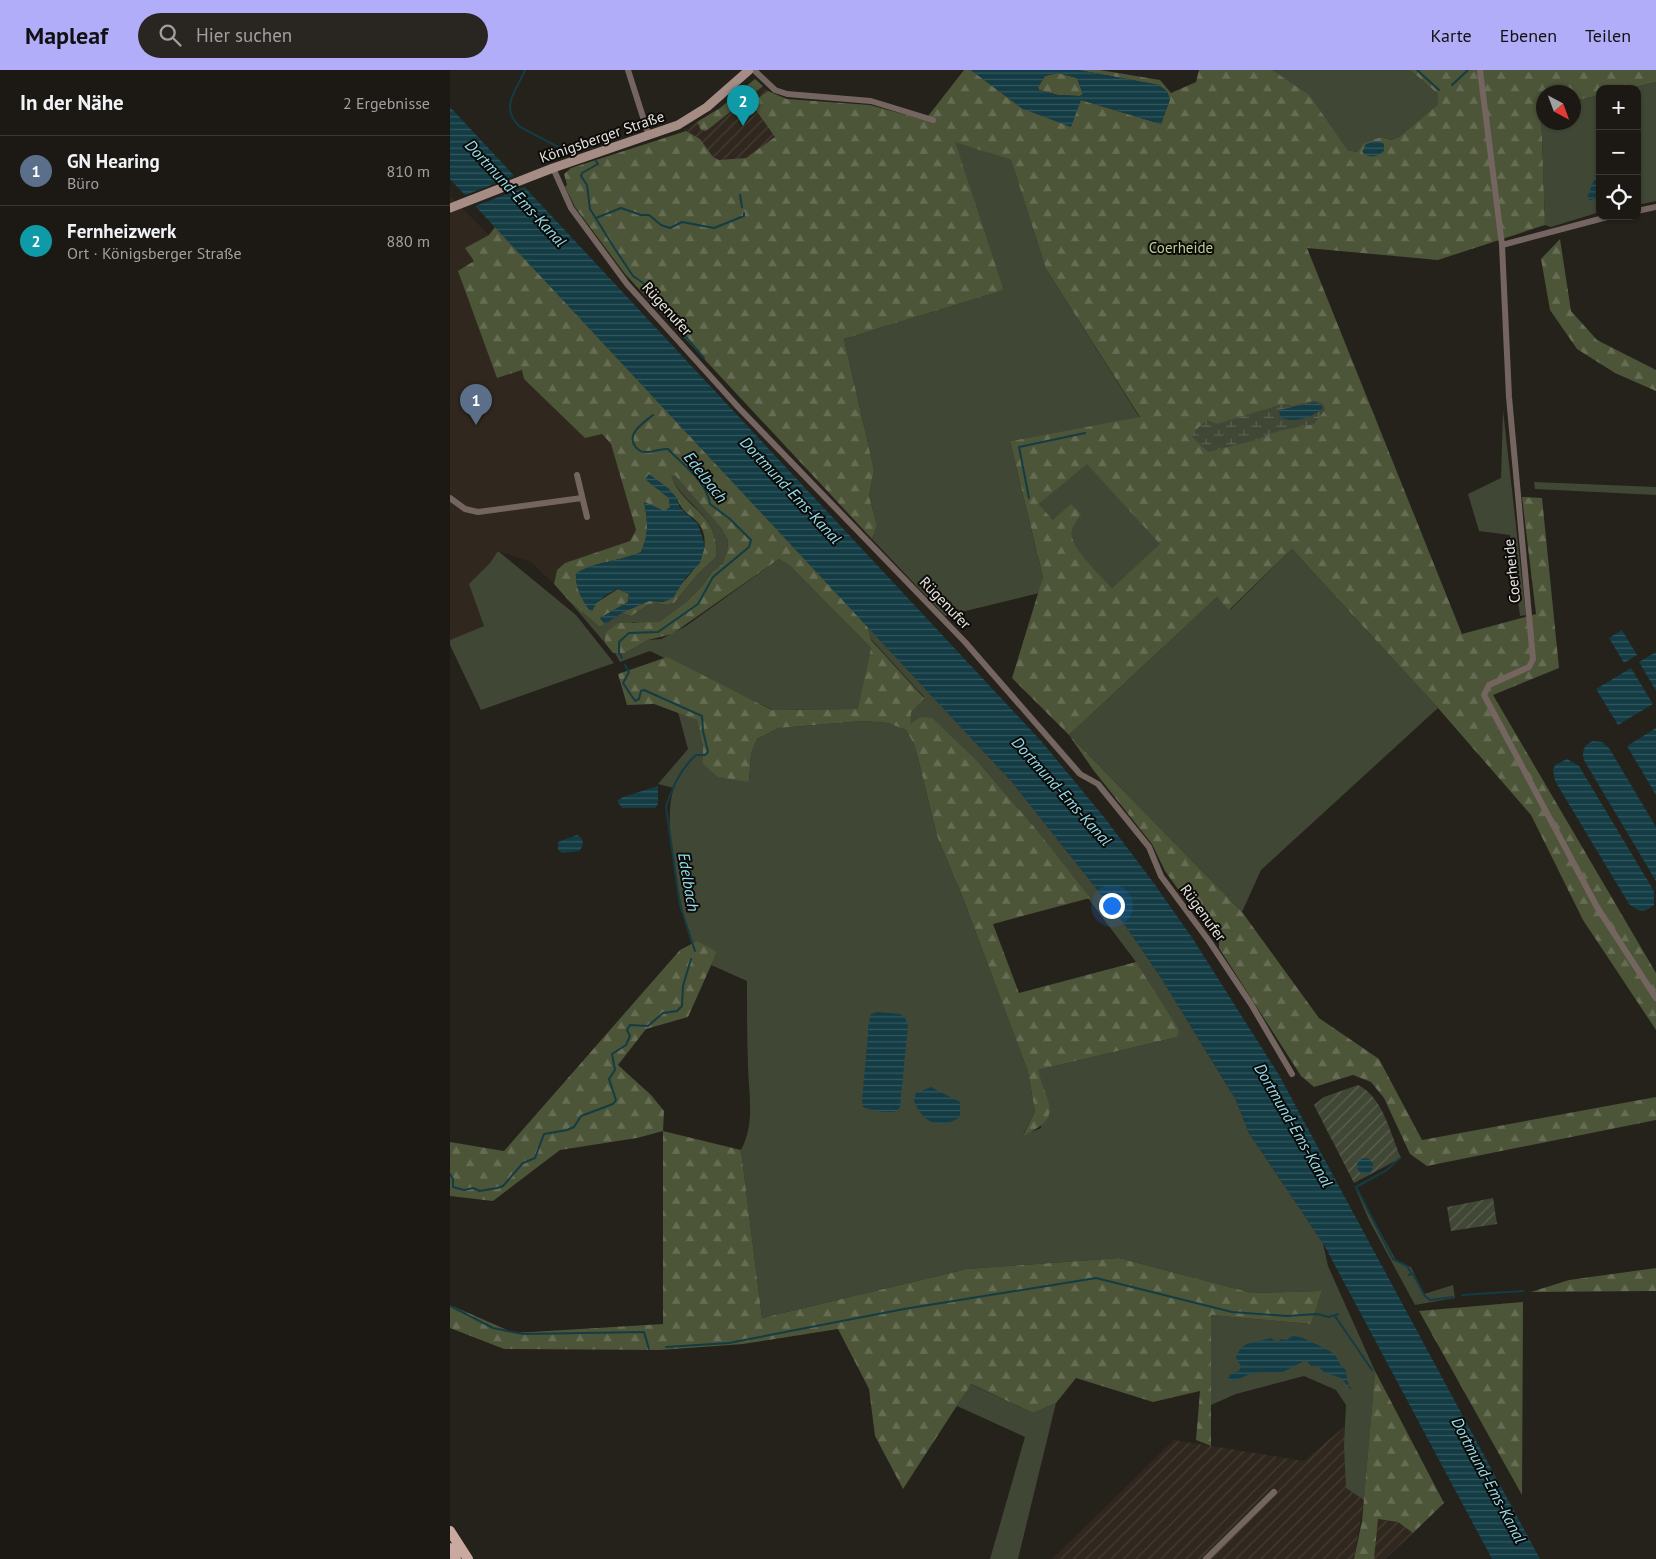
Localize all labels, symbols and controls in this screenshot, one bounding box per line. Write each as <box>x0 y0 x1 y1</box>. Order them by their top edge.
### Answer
search box <box>138 13 488 58</box>
text: Mapleaf <box>25 20 108 51</box>
icon: search <box>156 21 184 49</box>
text: Hier suchen <box>196 23 292 47</box>
text: Karte <box>1431 24 1472 47</box>
text: Ebenen <box>1500 24 1557 47</box>
text: Teilen <box>1585 24 1631 47</box>
pin: 2 <box>727 85 759 126</box>
north arrow <box>1536 85 1581 130</box>
map controls <box>1596 85 1641 220</box>
button: + <box>1596 85 1641 130</box>
text: In der Nähe <box>20 89 124 116</box>
text: 2 Ergebnisse <box>343 93 430 113</box>
street label: Königsberger Straße <box>537 106 667 167</box>
button: − <box>1596 130 1641 175</box>
water label: Dortmund-Ems-Kanal <box>461 135 571 251</box>
text: GN Hearing <box>67 149 160 173</box>
text: 1 <box>31 161 41 181</box>
text: 810 m <box>387 161 430 181</box>
text: Büro <box>67 173 99 193</box>
button: locate <box>1596 175 1641 220</box>
text: Fernheizwerk <box>67 219 176 243</box>
text: 2 <box>31 231 41 251</box>
text: 880 m <box>387 231 430 251</box>
park label: Coerheide <box>1149 238 1213 257</box>
text: Ort · Königsberger Straße <box>67 243 242 263</box>
street label: Rügenufer <box>638 278 697 340</box>
pin: 1 <box>460 384 492 425</box>
water label: Dortmund-Ems-Kanal <box>736 432 846 548</box>
water label: Edelbach <box>680 447 732 507</box>
street label: Coerheide <box>1499 538 1524 604</box>
street label: Rügenufer <box>916 572 975 633</box>
water label: Dortmund-Ems-Kanal <box>1008 732 1117 850</box>
water label: Edelbach <box>674 851 704 913</box>
street label: Rügenufer <box>1176 880 1231 945</box>
your location <box>1099 893 1125 919</box>
water label: Dortmund-Ems-Kanal <box>1250 1059 1338 1191</box>
water label: Dortmund-Ems-Kanal <box>1447 1414 1531 1547</box>

